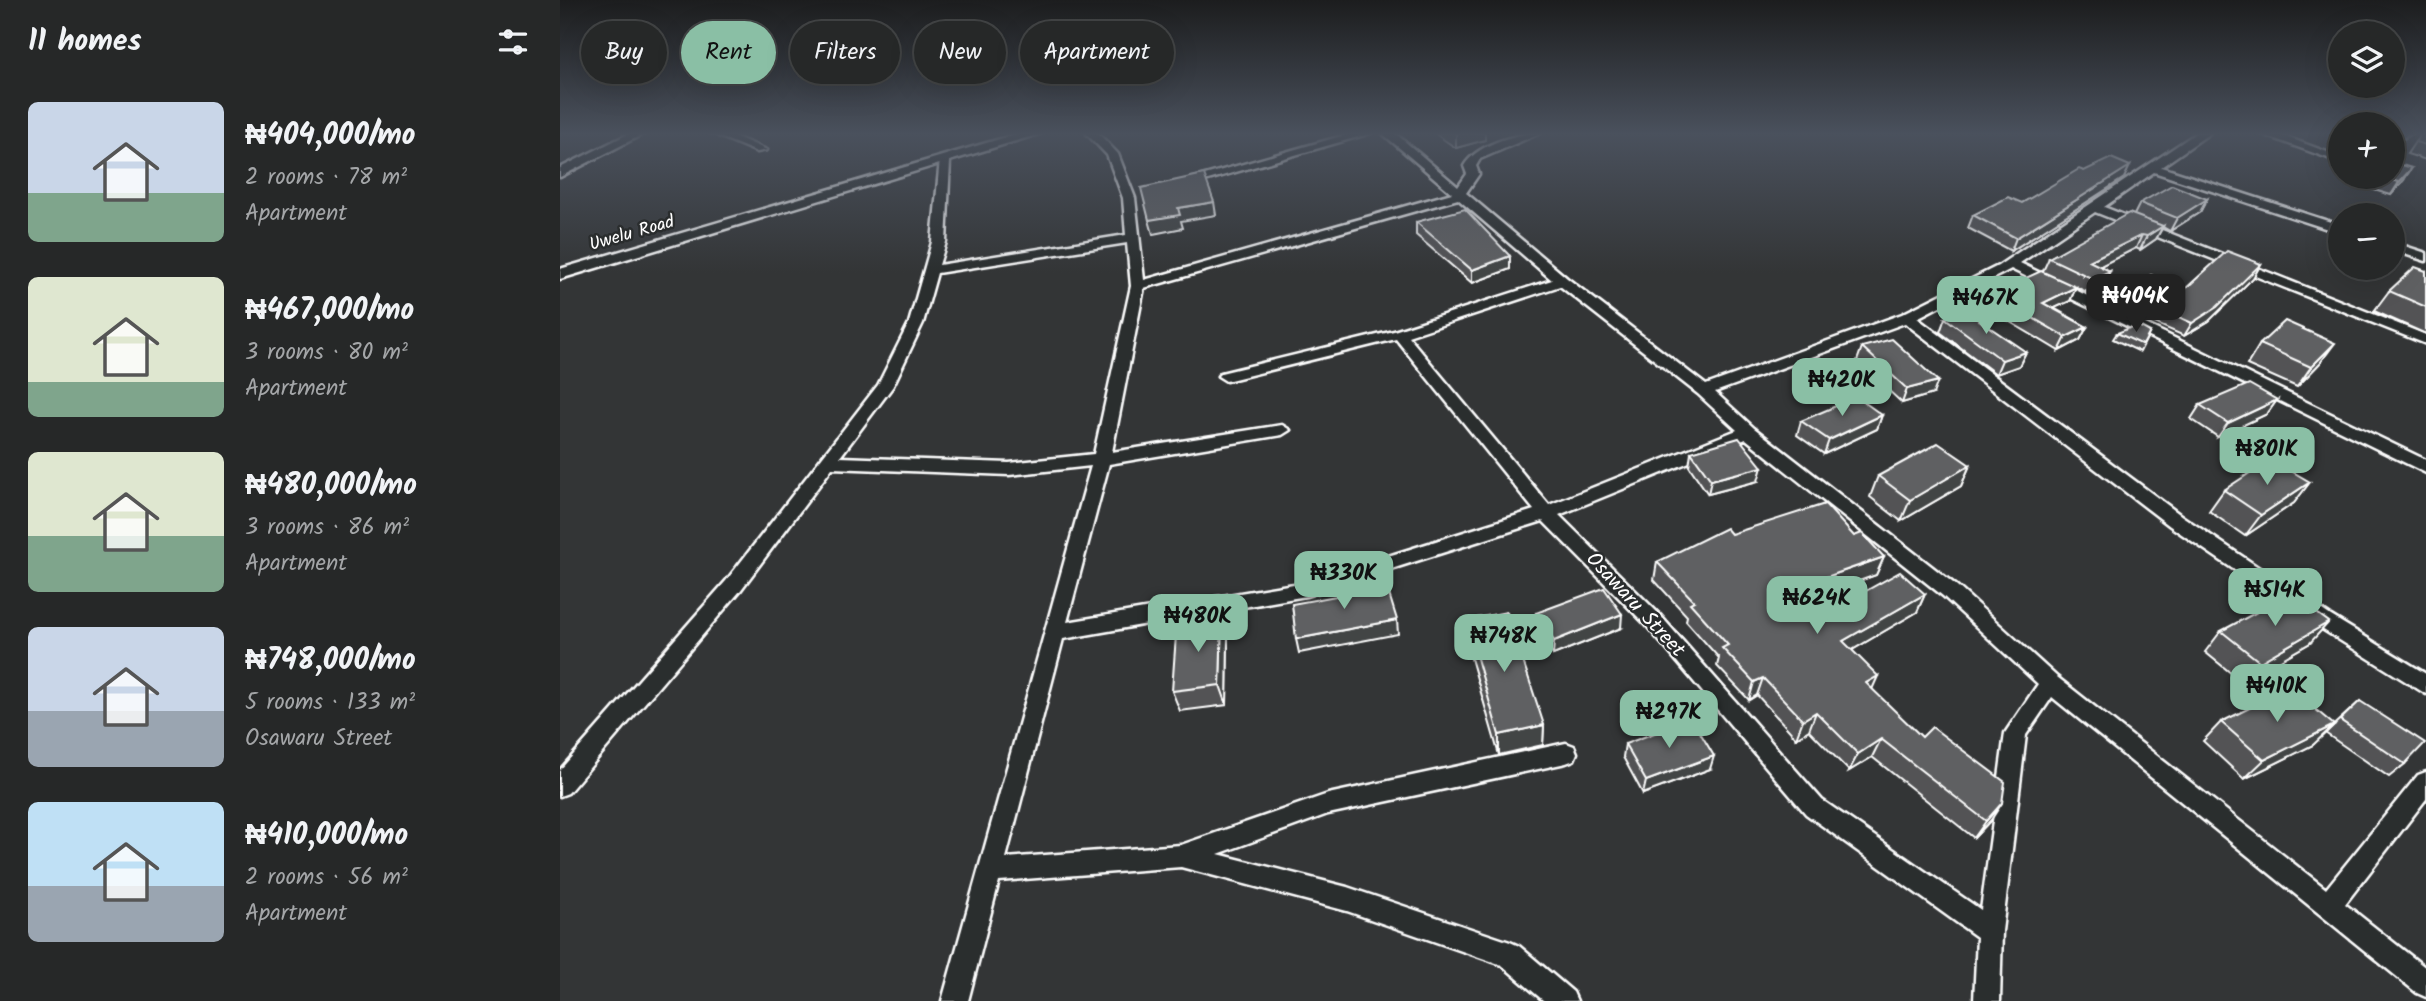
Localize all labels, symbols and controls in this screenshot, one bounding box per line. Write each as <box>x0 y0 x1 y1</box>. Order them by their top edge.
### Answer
text: 11 homes <box>28 18 141 66</box>
chip: Buy <box>581 21 667 84</box>
chip: Rent <box>681 21 776 84</box>
chip: Filters <box>790 21 900 84</box>
chip: New <box>914 21 1006 84</box>
chip: Apartment <box>1020 21 1174 84</box>
map controls <box>2328 21 2405 280</box>
button: layers <box>2328 21 2405 98</box>
icon: filters <box>494 23 532 61</box>
text: ₦404,000/mo <box>245 112 416 160</box>
button: + <box>2328 112 2405 189</box>
icon: home <box>84 130 168 214</box>
text: 2 rooms · 78 m² <box>245 160 407 196</box>
text: Apartment <box>245 196 347 232</box>
button: − <box>2328 203 2405 280</box>
street label: Uwelu Road <box>586 208 679 260</box>
pin: ₦404K <box>2087 274 2185 334</box>
pin: ₦467K <box>1937 276 2035 336</box>
text: ₦404K <box>2102 279 2170 315</box>
text: ₦467K <box>1953 281 2019 317</box>
text: ₦467,000/mo <box>245 287 414 335</box>
icon: home <box>84 305 168 389</box>
text: 3 rooms · 80 m² <box>245 335 408 371</box>
pin: ₦420K <box>1793 358 1891 418</box>
text: ₦420K <box>1808 363 1876 399</box>
text: Apartment <box>245 371 347 407</box>
pin: ₦801K <box>2218 428 2316 487</box>
text: ₦801K <box>2236 432 2298 468</box>
text: ₦480,000/mo <box>245 462 417 510</box>
icon: home <box>84 480 168 564</box>
text: 3 rooms · 86 m² <box>245 510 409 546</box>
street label: Osawaru Street <box>1577 545 1693 666</box>
text: Apartment <box>245 546 347 582</box>
pin: ₦330K <box>1295 552 1393 611</box>
text: ₦330K <box>1310 556 1378 592</box>
pin: ₦514K <box>2226 568 2324 628</box>
text: ₦514K <box>2244 573 2306 609</box>
pin: ₦624K <box>1768 576 1866 636</box>
text: ₦624K <box>1783 581 1851 617</box>
pin: ₦480K <box>1149 594 1247 654</box>
text: ₦480K <box>1164 599 1232 635</box>
pin: ₦748K <box>1455 614 1553 674</box>
text: ₦748K <box>1470 619 1538 655</box>
text: ₦748,000/mo <box>245 637 416 685</box>
icon: home <box>84 655 168 739</box>
pin: ₦410K <box>2228 664 2326 724</box>
text: ₦410K <box>2246 669 2308 705</box>
text: 5 rooms · 133 m² <box>245 685 415 721</box>
pin: ₦297K <box>1620 690 1718 750</box>
text: ₦297K <box>1636 695 1702 731</box>
text: Osawaru Street <box>245 721 392 757</box>
text: ₦410,000/mo <box>245 812 408 860</box>
icon: home <box>84 830 168 914</box>
text: 2 rooms · 56 m² <box>245 860 408 896</box>
text: Apartment <box>245 896 347 932</box>

